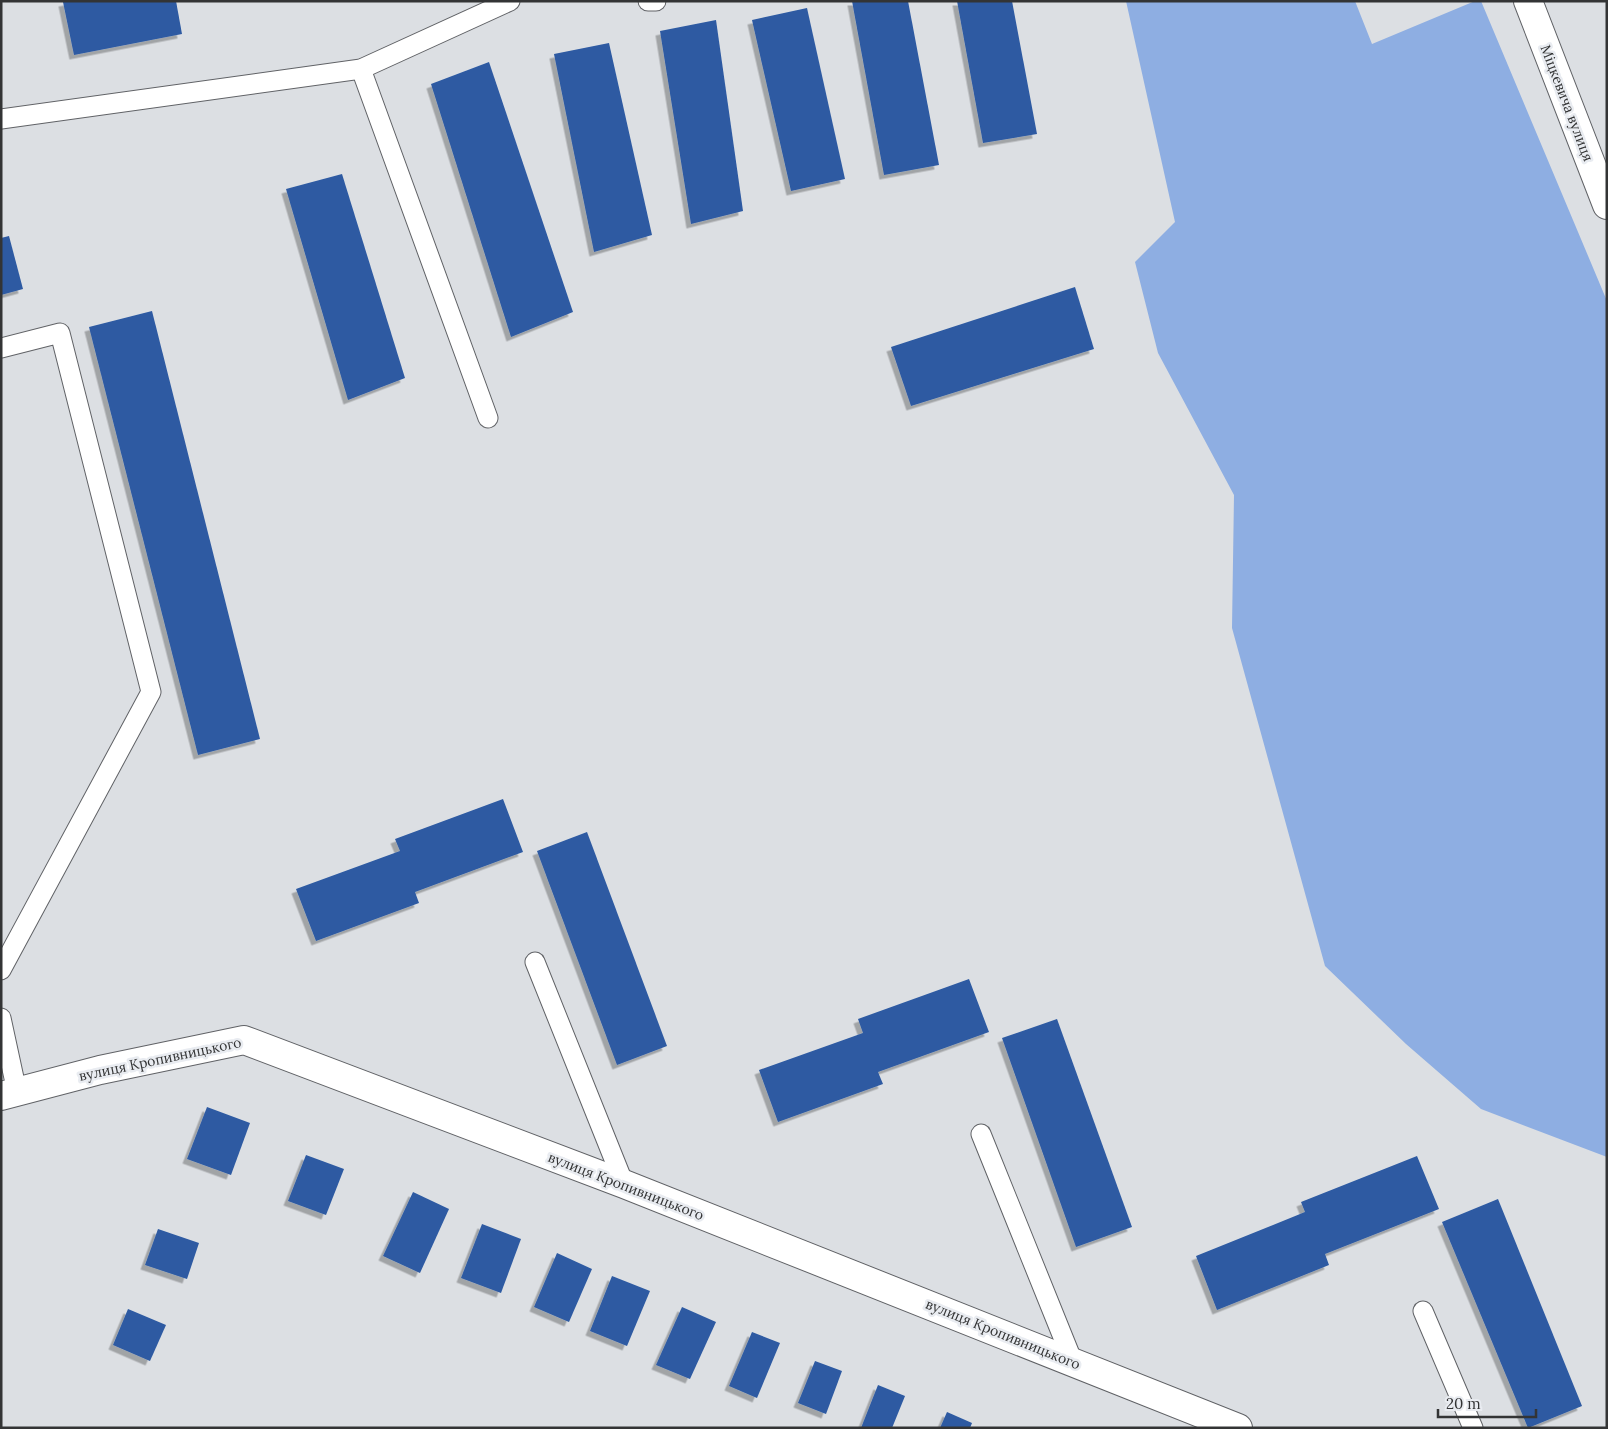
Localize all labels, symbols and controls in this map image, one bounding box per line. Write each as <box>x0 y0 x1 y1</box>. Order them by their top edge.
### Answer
street label: Міцкевича вулиця <box>1537 42 1597 164</box>
street label: вулиця Кропивницького <box>77 1033 243 1085</box>
street label: вулиця Кропивницького <box>546 1148 706 1224</box>
street label: вулиця Кропивницького <box>923 1295 1083 1373</box>
scale bar <box>1438 1386 1536 1418</box>
text: 20 m <box>1446 1394 1481 1413</box>

